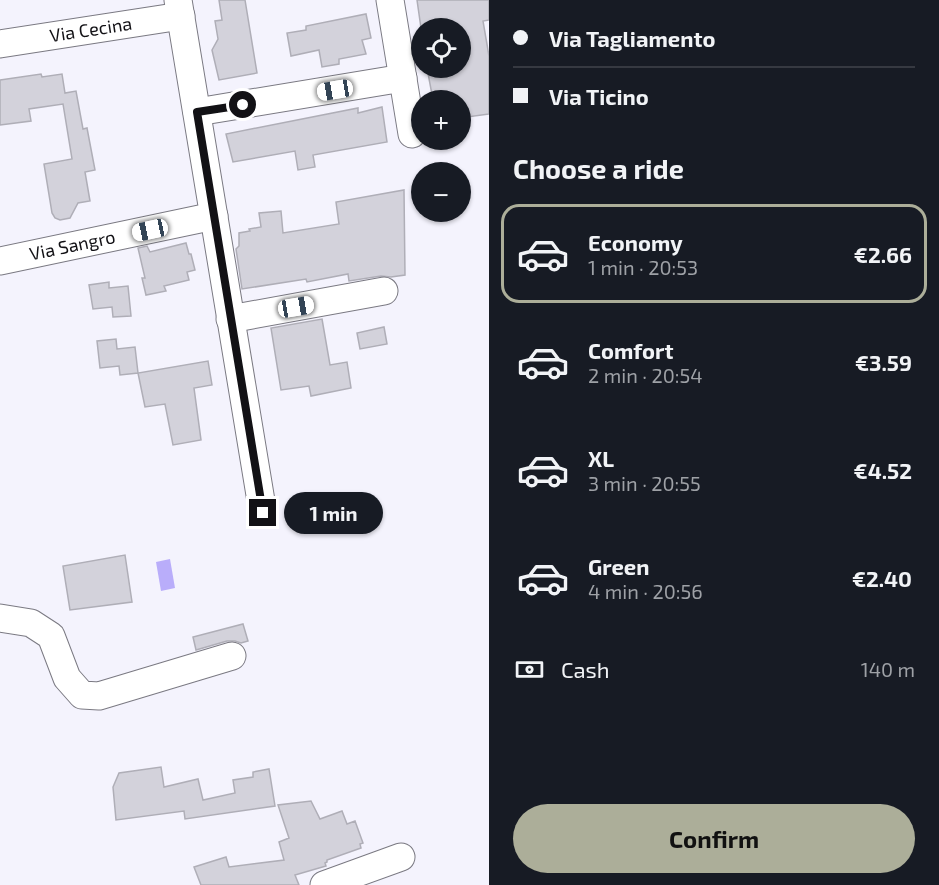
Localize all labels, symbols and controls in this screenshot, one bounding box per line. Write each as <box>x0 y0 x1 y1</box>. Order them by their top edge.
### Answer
street label: Via Cecina <box>48 12 133 46</box>
map controls <box>411 18 471 222</box>
button: locate <box>411 18 471 78</box>
text: Via Tagliamento <box>549 25 715 51</box>
car <box>316 78 354 102</box>
text: Via Ticino <box>549 83 649 109</box>
button: + <box>411 90 471 150</box>
route start <box>229 91 256 118</box>
text: Choose a ride <box>513 152 684 184</box>
button: − <box>411 162 471 222</box>
car <box>131 217 169 243</box>
street label: Via Sangro <box>27 225 117 265</box>
icon: car <box>516 227 570 281</box>
text: Economy <box>588 229 683 255</box>
text: €2.66 <box>854 241 912 267</box>
text: 1 min · 20:53 <box>588 255 698 279</box>
car <box>277 295 315 319</box>
icon: car <box>516 335 570 389</box>
text: Comfort <box>588 337 673 363</box>
text: €3.59 <box>855 349 912 375</box>
text: 2 min · 20:54 <box>588 363 702 387</box>
icon: car <box>516 443 570 497</box>
text: XL <box>588 445 614 471</box>
text: €4.52 <box>854 457 912 483</box>
text: 3 min · 20:55 <box>588 471 701 495</box>
callout: 1 min <box>284 492 383 534</box>
route end <box>249 499 276 526</box>
text: 1 min <box>309 501 358 525</box>
icon: car <box>516 551 570 605</box>
text: Green <box>588 553 650 579</box>
text: €2.40 <box>852 565 912 591</box>
text: 4 min · 20:56 <box>588 579 703 603</box>
icon: cash <box>513 653 546 686</box>
text: Cash <box>561 656 610 682</box>
text: 140 m <box>861 657 915 681</box>
button: Confirm <box>513 804 915 873</box>

